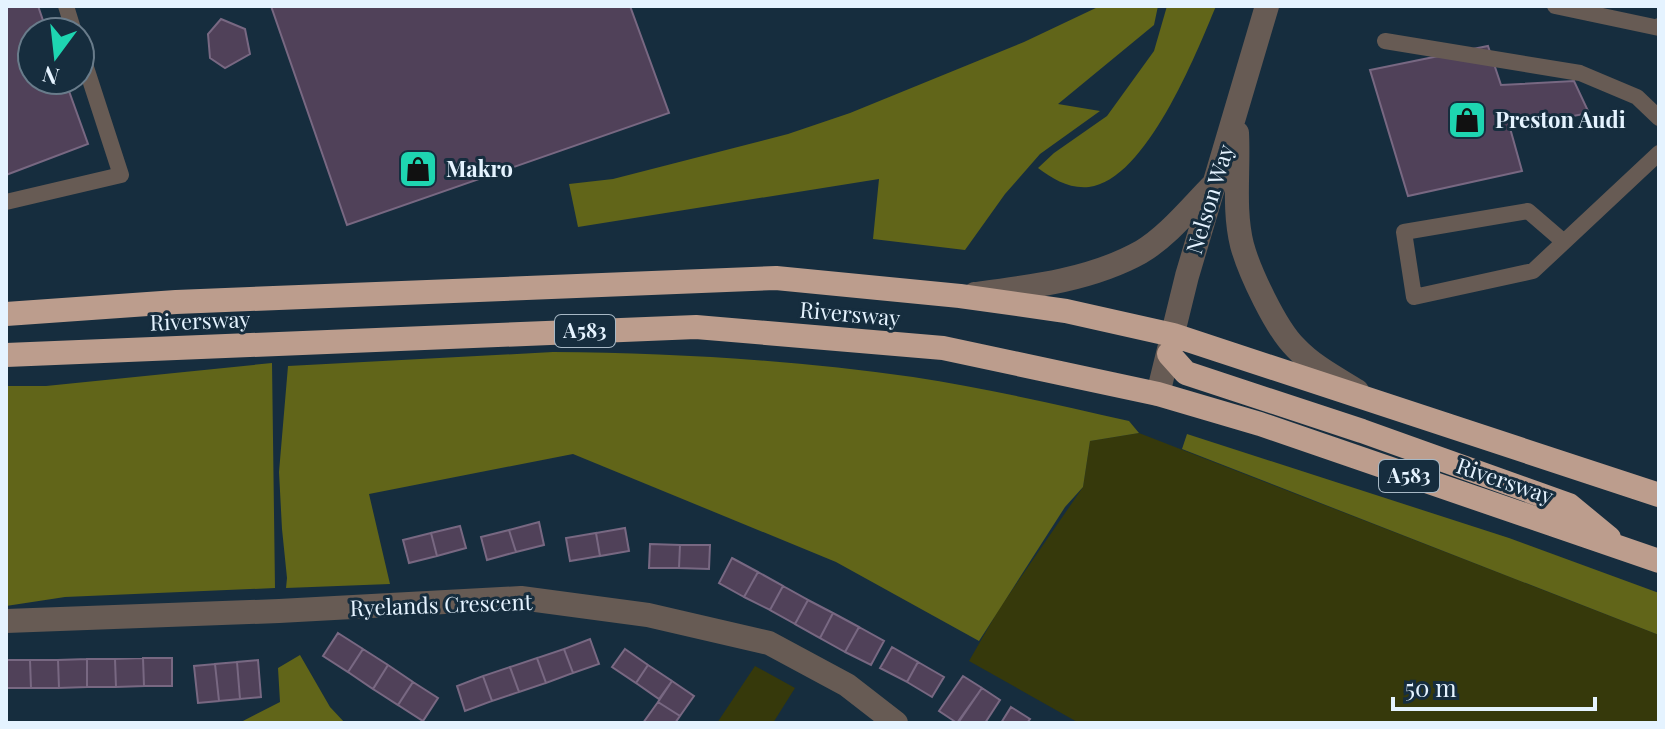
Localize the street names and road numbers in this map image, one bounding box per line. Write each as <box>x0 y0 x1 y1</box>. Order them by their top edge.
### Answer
street label: Nelson Way <box>1178 140 1240 257</box>
street label: Riversway <box>799 294 902 332</box>
street label: Riversway <box>149 303 251 337</box>
road number: A583 <box>555 315 615 347</box>
street label: Riversway <box>1453 449 1558 511</box>
road number: A583 <box>1379 460 1439 492</box>
street label: Ryelands Crescent <box>349 586 534 622</box>

